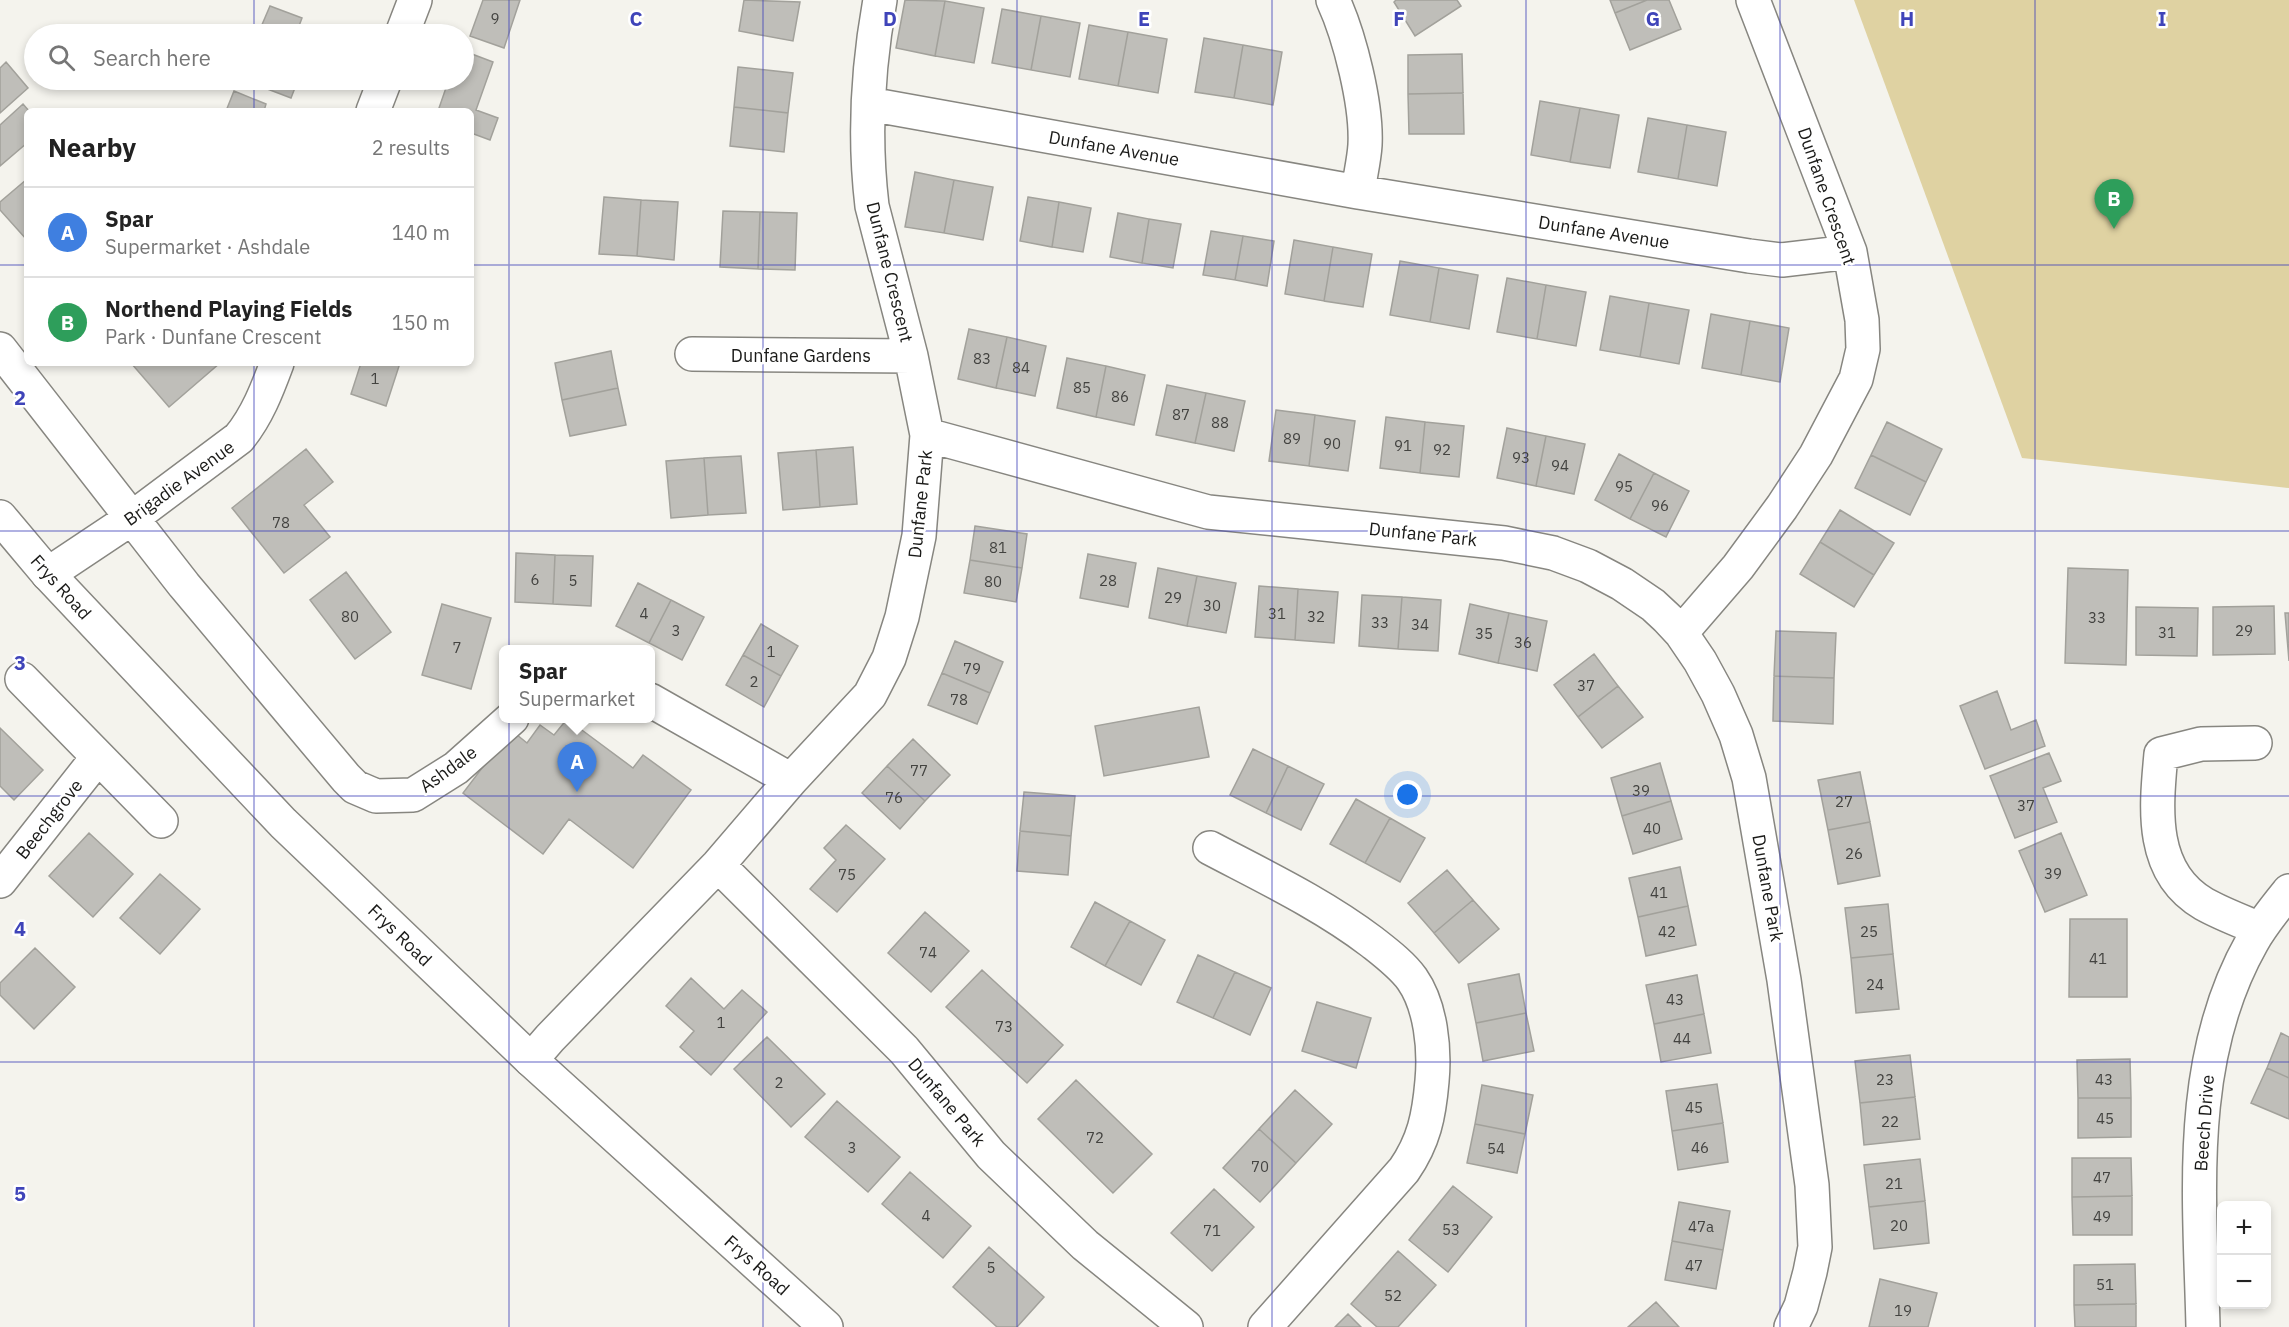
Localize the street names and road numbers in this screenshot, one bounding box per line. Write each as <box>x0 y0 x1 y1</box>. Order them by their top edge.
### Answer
street label: Dunfane Crescent <box>1793 124 1861 268</box>
street label: Dunfane Avenue <box>1047 125 1181 171</box>
street label: Dunfane Crescent <box>861 199 919 345</box>
street label: Dunfane Avenue <box>1537 210 1671 254</box>
street label: Dunfane Gardens <box>731 344 871 367</box>
street label: Brigadie Avenue <box>119 435 239 531</box>
street label: Dunfane Park <box>903 448 937 559</box>
street label: Dunfane Park <box>1368 517 1479 551</box>
street label: Frys Road <box>26 550 96 624</box>
street label: Ashdale <box>415 740 481 798</box>
street label: Beechgrove <box>11 774 87 864</box>
street label: Dunfane Park <box>1747 832 1789 944</box>
street label: Frys Road <box>363 899 437 971</box>
street label: Dunfane Park <box>903 1053 991 1151</box>
street label: Beech Drive <box>2189 1074 2219 1172</box>
street label: Frys Road <box>720 1230 794 1300</box>

